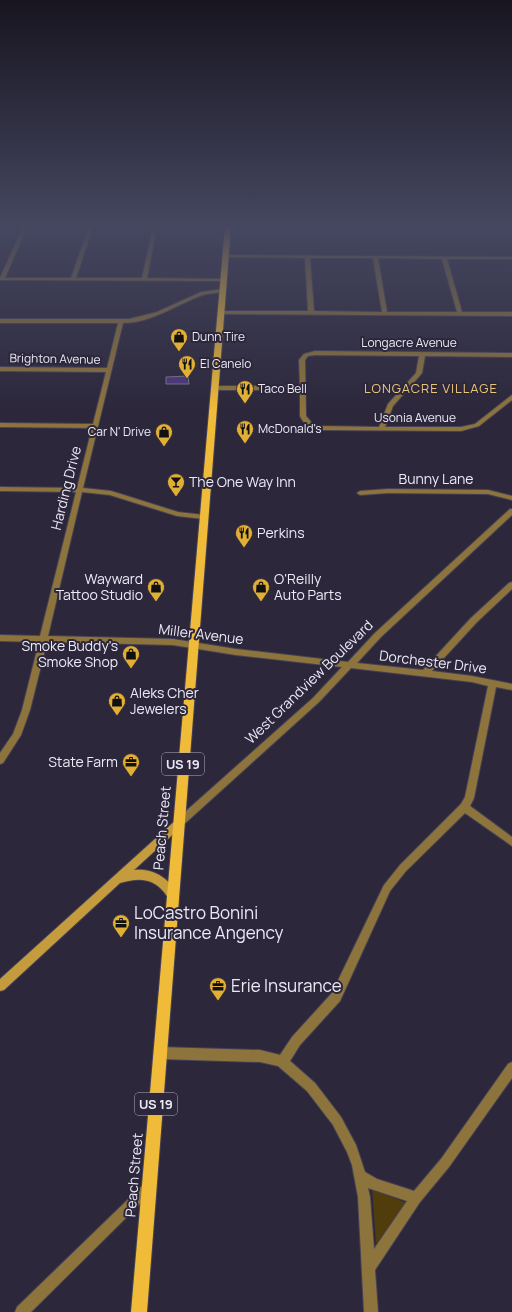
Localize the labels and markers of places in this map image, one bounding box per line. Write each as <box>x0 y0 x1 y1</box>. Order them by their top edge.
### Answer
shop icon: Dunn Tire <box>169 327 189 352</box>
place label: Dunn Tire <box>192 328 245 345</box>
restaurant icon: El Canelo <box>177 354 197 379</box>
place label: El Canelo <box>200 355 251 372</box>
restaurant icon: Taco Bell <box>235 379 255 404</box>
place label: Taco Bell <box>258 380 307 397</box>
restaurant icon: McDonald's <box>235 419 255 444</box>
place label: McDonald's <box>258 420 322 437</box>
shop icon: Car N' Drive <box>154 422 174 447</box>
place label: Car N' Drive <box>88 423 151 440</box>
bar icon: The One Way Inn <box>166 472 186 497</box>
place label: The One Way Inn <box>189 472 296 491</box>
restaurant icon: Perkins <box>234 523 254 548</box>
place label: Perkins <box>257 523 305 542</box>
place label: Wayward Tattoo Studio <box>56 569 143 604</box>
place label: O'Reilly Auto Parts <box>274 569 342 604</box>
shop icon: Wayward Tattoo Studio <box>146 577 166 602</box>
shop icon: O'Reilly Auto Parts <box>251 577 271 602</box>
place label: Smoke Buddy's Smoke Shop <box>21 636 118 671</box>
shop icon: Smoke Buddy's Smoke Shop <box>121 644 141 669</box>
place label: Aleks Cher Jewelers <box>130 683 199 718</box>
shop icon: Aleks Cher Jewelers <box>107 691 127 716</box>
place label: State Farm <box>48 752 118 771</box>
office icon: State Farm <box>121 752 141 777</box>
place label: LoCastro Bonini Insurance Angency <box>134 901 284 944</box>
office icon: LoCastro Bonini Insurance Angency <box>111 913 131 938</box>
place label: Erie Insurance <box>231 974 342 997</box>
office icon: Erie Insurance <box>208 976 228 1001</box>

